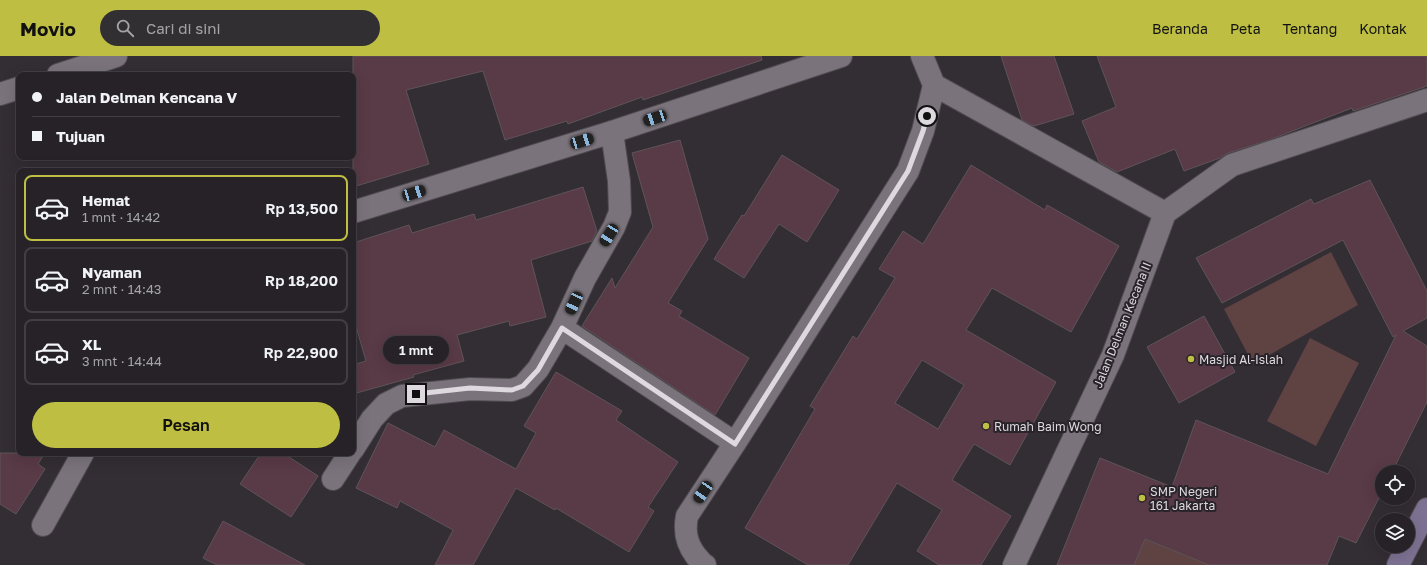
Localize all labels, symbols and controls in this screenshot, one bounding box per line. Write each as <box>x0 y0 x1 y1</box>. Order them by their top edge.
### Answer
search box <box>100 10 380 46</box>
text: Movio <box>20 17 76 40</box>
icon: search <box>114 17 136 39</box>
text: Cari di sini <box>146 19 220 37</box>
text: Beranda <box>1152 20 1208 37</box>
text: Peta <box>1230 20 1261 37</box>
text: Tentang <box>1283 20 1337 37</box>
text: Kontak <box>1359 20 1407 37</box>
text: Jalan Delman Kencana V <box>56 88 237 106</box>
route start <box>918 107 936 125</box>
car <box>642 109 668 127</box>
text: Tujuan <box>56 127 105 145</box>
car <box>569 132 595 150</box>
car <box>401 184 427 202</box>
icon: car <box>34 190 70 226</box>
text: Hemat <box>82 191 130 209</box>
text: Rp 13,500 <box>265 199 338 217</box>
text: 1 mnt · 14:42 <box>82 209 160 225</box>
car <box>598 222 620 248</box>
street label: Jalan Delman Kecana II <box>1090 260 1154 390</box>
icon: car <box>34 262 70 298</box>
text: Nyaman <box>82 263 141 281</box>
text: Rp 18,200 <box>265 271 338 289</box>
text: 2 mnt · 14:43 <box>82 281 161 297</box>
car <box>563 290 585 316</box>
icon: car <box>34 334 70 370</box>
text: XL <box>82 335 101 353</box>
callout: 1 mnt <box>383 336 449 364</box>
text: 1 mnt <box>399 342 433 358</box>
text: Rp 22,900 <box>264 343 338 361</box>
place label: Masjid Al-Islah <box>1199 352 1283 367</box>
text: 3 mnt · 14:44 <box>82 353 162 369</box>
marker: Masjid Al-Islah <box>1186 354 1196 364</box>
route end <box>407 385 425 403</box>
button: Pesan <box>32 402 340 448</box>
place label: Rumah Baim Wong <box>994 419 1102 434</box>
marker: Rumah Baim Wong <box>981 421 991 431</box>
map controls <box>1375 465 1415 553</box>
button: locate <box>1375 465 1415 505</box>
car <box>691 479 715 505</box>
place label: SMP Negeri 161 Jakarta <box>1150 484 1217 513</box>
marker: SMP Negeri 161 Jakarta <box>1137 493 1147 503</box>
button: layers <box>1375 513 1415 553</box>

